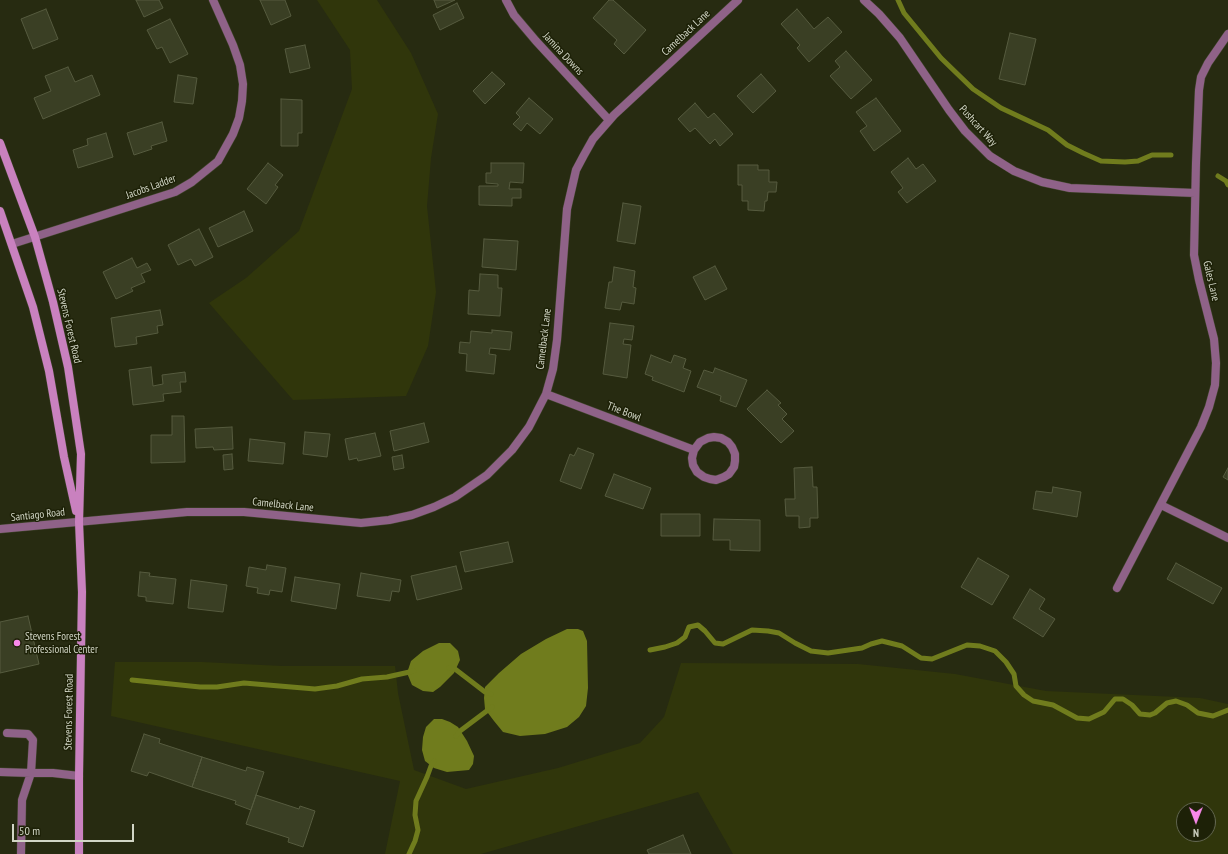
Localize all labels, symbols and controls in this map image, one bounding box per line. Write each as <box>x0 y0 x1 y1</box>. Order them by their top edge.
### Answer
street label: Camelback Lane <box>659 7 713 59</box>
street label: Jamina Downs <box>540 30 586 78</box>
street label: Pushcart Way <box>956 103 1000 149</box>
street label: Jacobs Ladder <box>124 172 178 202</box>
street label: Gales Lane <box>1200 259 1222 303</box>
street label: Stevens Forest Road <box>54 287 84 365</box>
street label: Camelback Lane <box>534 308 554 370</box>
street label: The Bowl <box>605 399 643 425</box>
street label: Camelback Lane <box>252 495 314 515</box>
street label: Santiago Road <box>10 506 66 524</box>
place label: Stevens Forest Professional Center <box>25 630 98 656</box>
marker: Stevens Forest Professional Center <box>12 638 22 648</box>
street label: Stevens Forest Road <box>62 674 76 750</box>
north arrow <box>1176 802 1216 842</box>
scale bar <box>14 816 136 842</box>
text: 50 m <box>19 823 40 838</box>
text: N <box>1193 826 1199 840</box>

